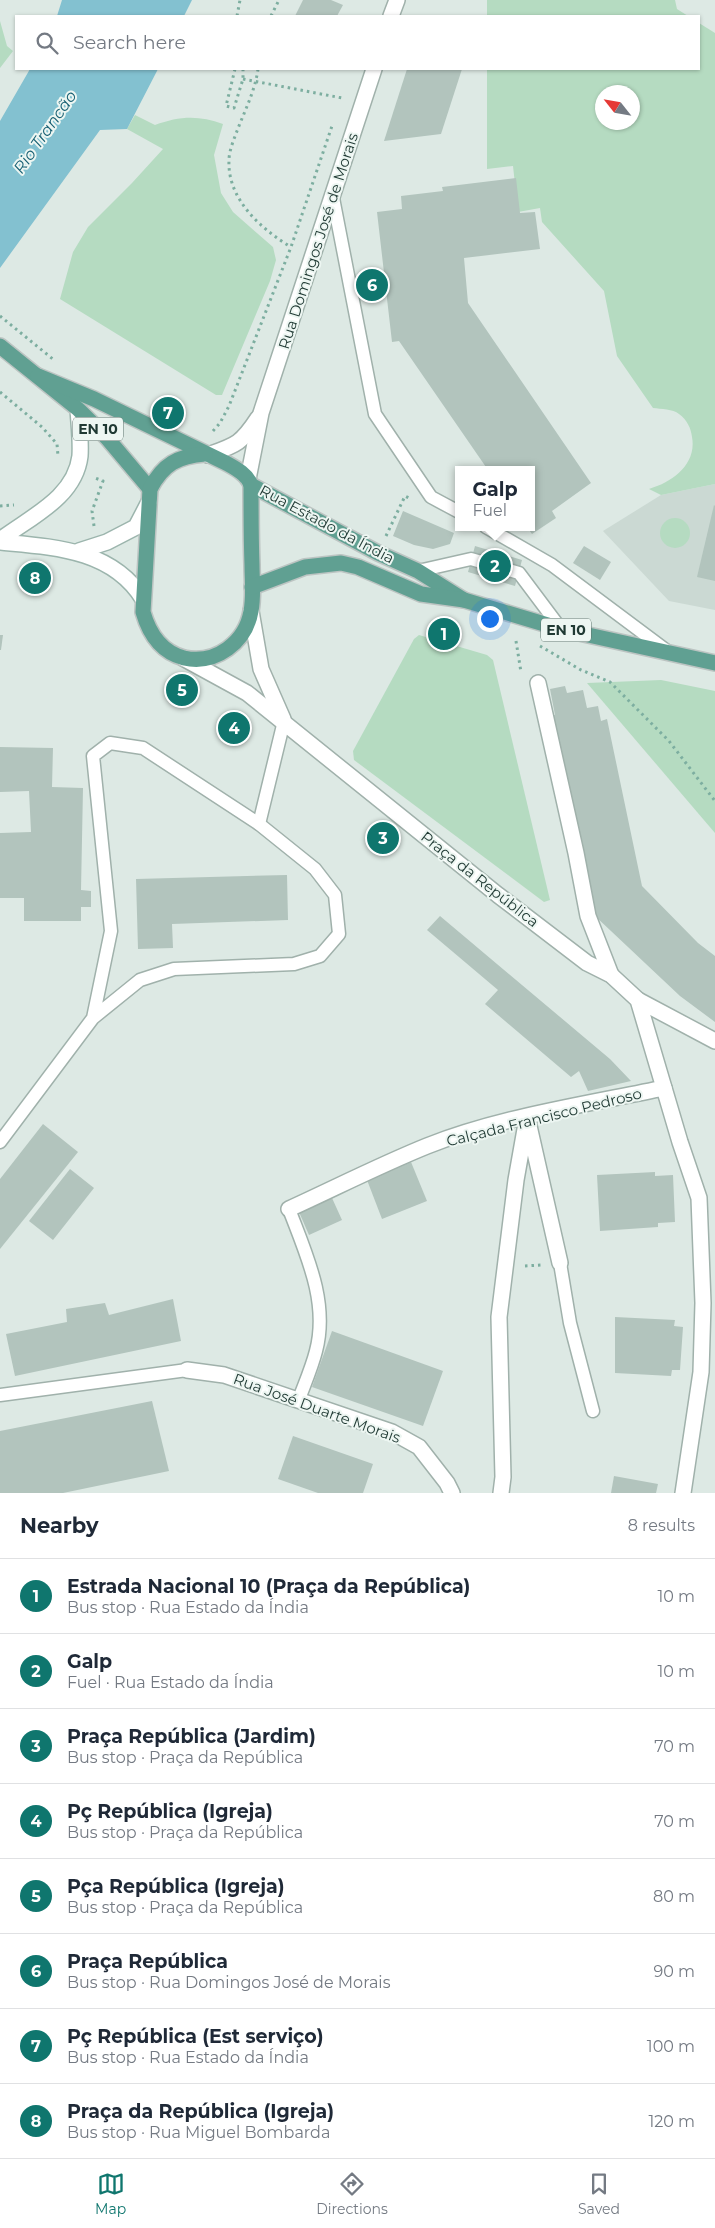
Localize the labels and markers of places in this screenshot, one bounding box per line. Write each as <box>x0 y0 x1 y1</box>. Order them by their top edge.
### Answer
pin: 6 <box>356 266 388 304</box>
pin: 7 <box>152 394 184 432</box>
pin: 2 <box>479 547 511 585</box>
pin: 8 <box>19 559 51 597</box>
pin: 1 <box>428 615 460 653</box>
pin: 5 <box>166 671 198 709</box>
pin: 4 <box>218 709 250 747</box>
pin: 3 <box>367 819 399 857</box>

